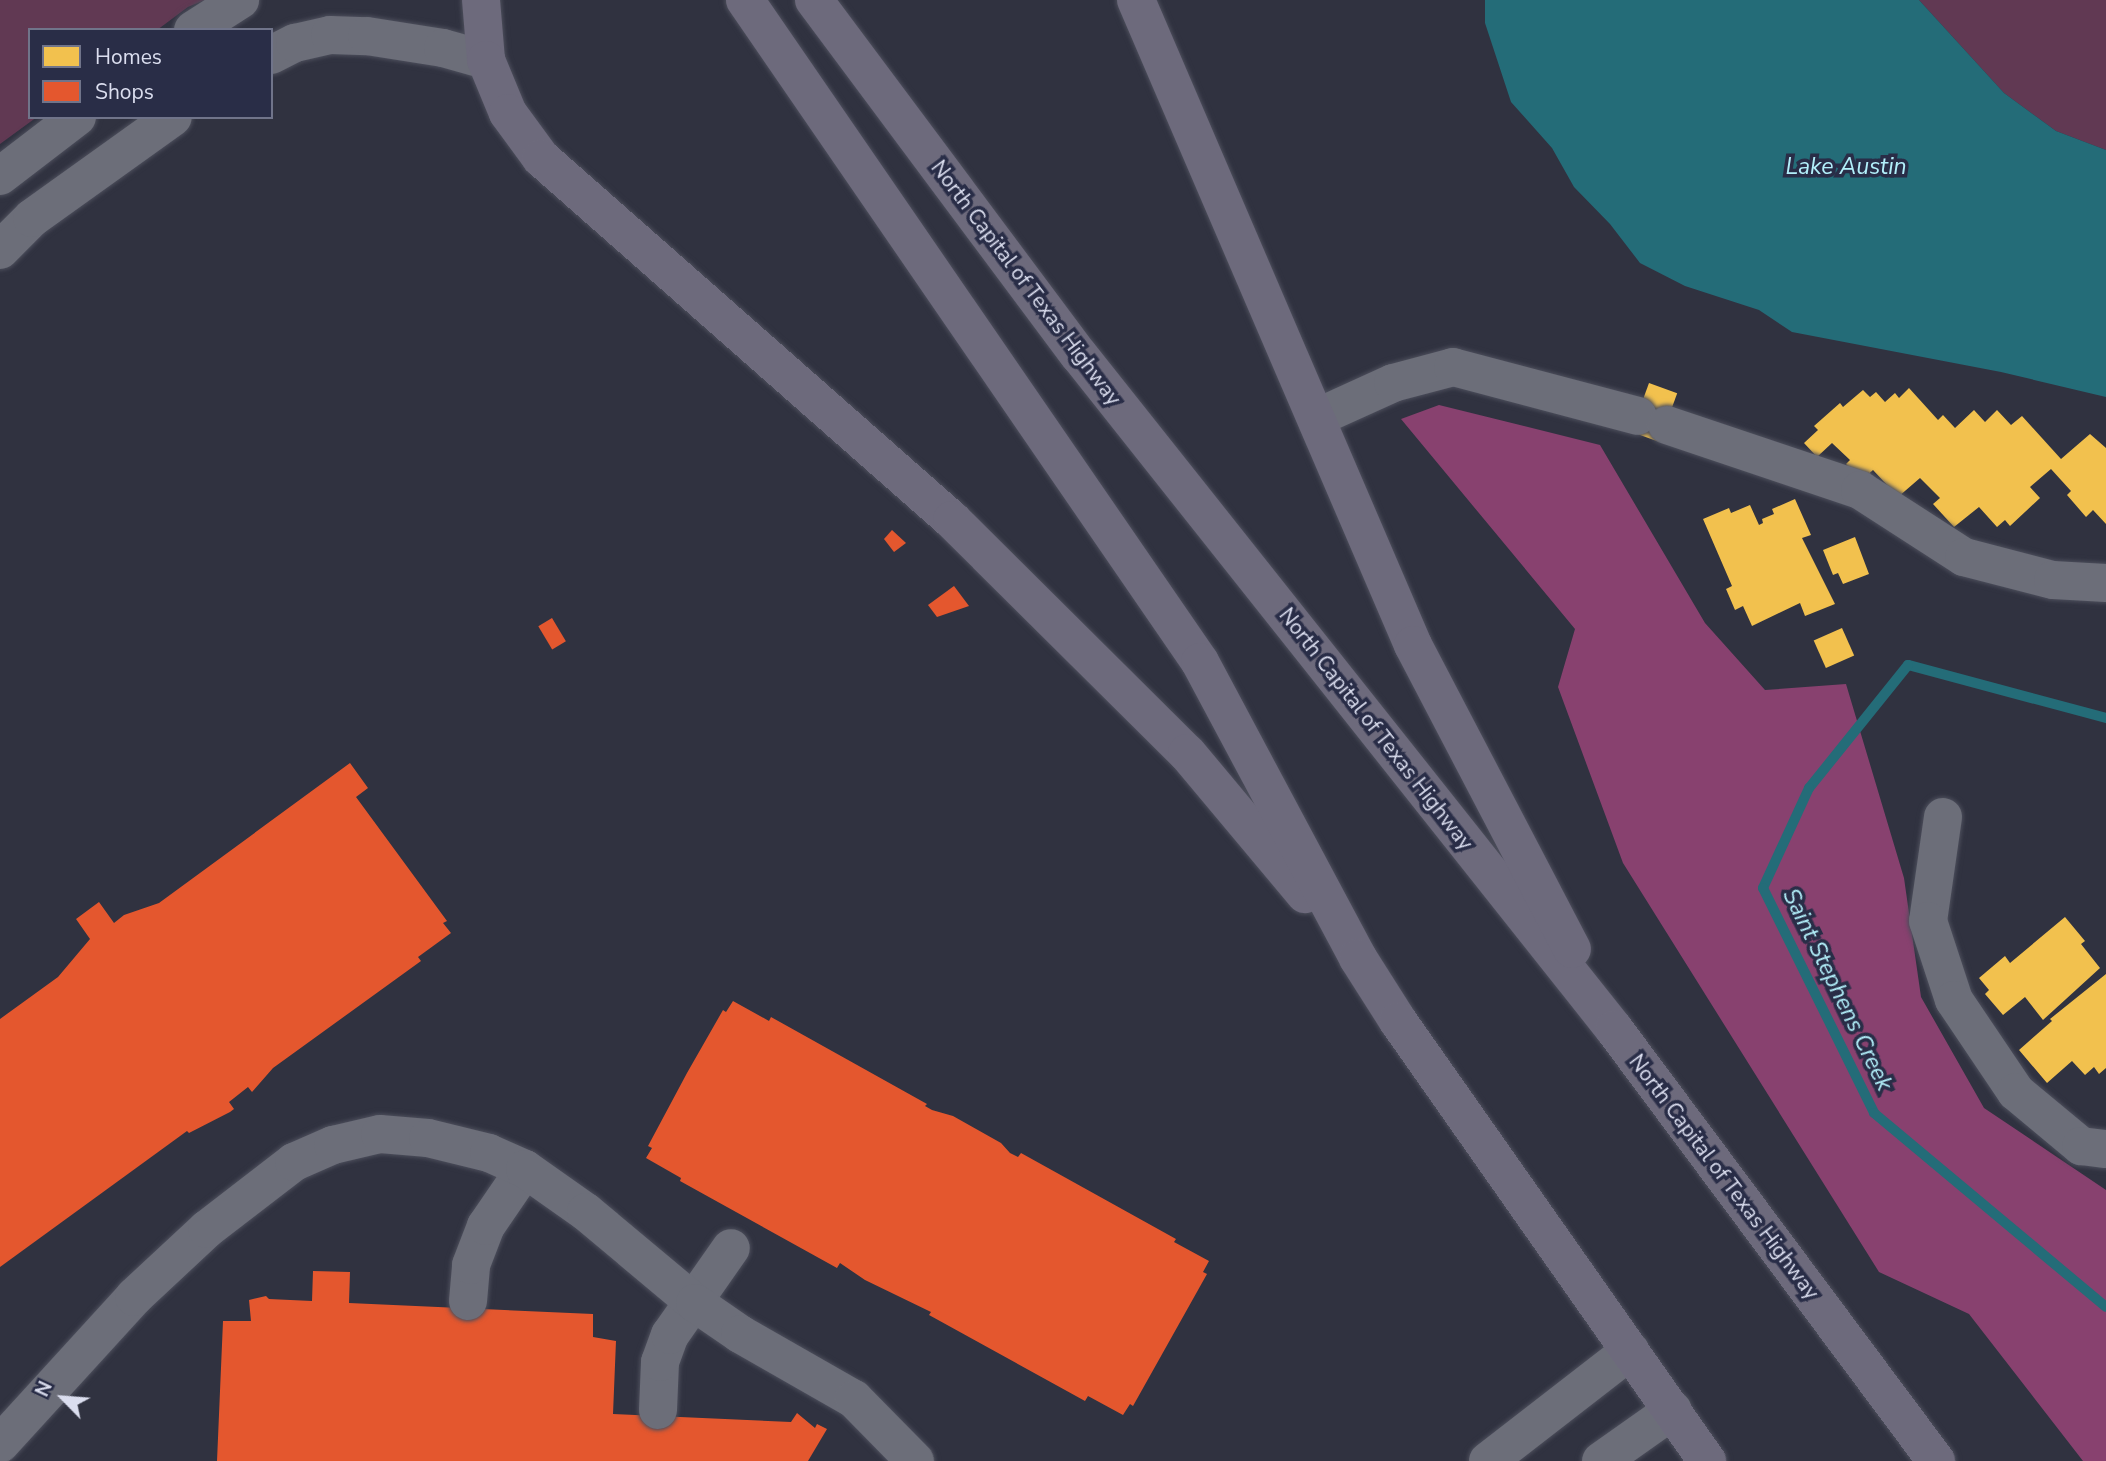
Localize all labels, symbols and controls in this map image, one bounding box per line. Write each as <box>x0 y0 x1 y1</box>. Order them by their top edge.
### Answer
legend <box>28 28 273 119</box>
text: Homes <box>95 43 162 71</box>
text: Shops <box>95 78 154 106</box>
water label: Lake Austin <box>1785 153 1907 181</box>
street label: North Capital of Texas Highway <box>926 156 1126 410</box>
street label: North Capital of Texas Highway <box>1274 603 1478 855</box>
water label: Saint Stephens Creek <box>1776 885 1898 1095</box>
street label: North Capital of Texas Highway <box>1624 1050 1824 1304</box>
north arrow <box>28 1363 98 1433</box>
text: N <box>29 1377 59 1401</box>

